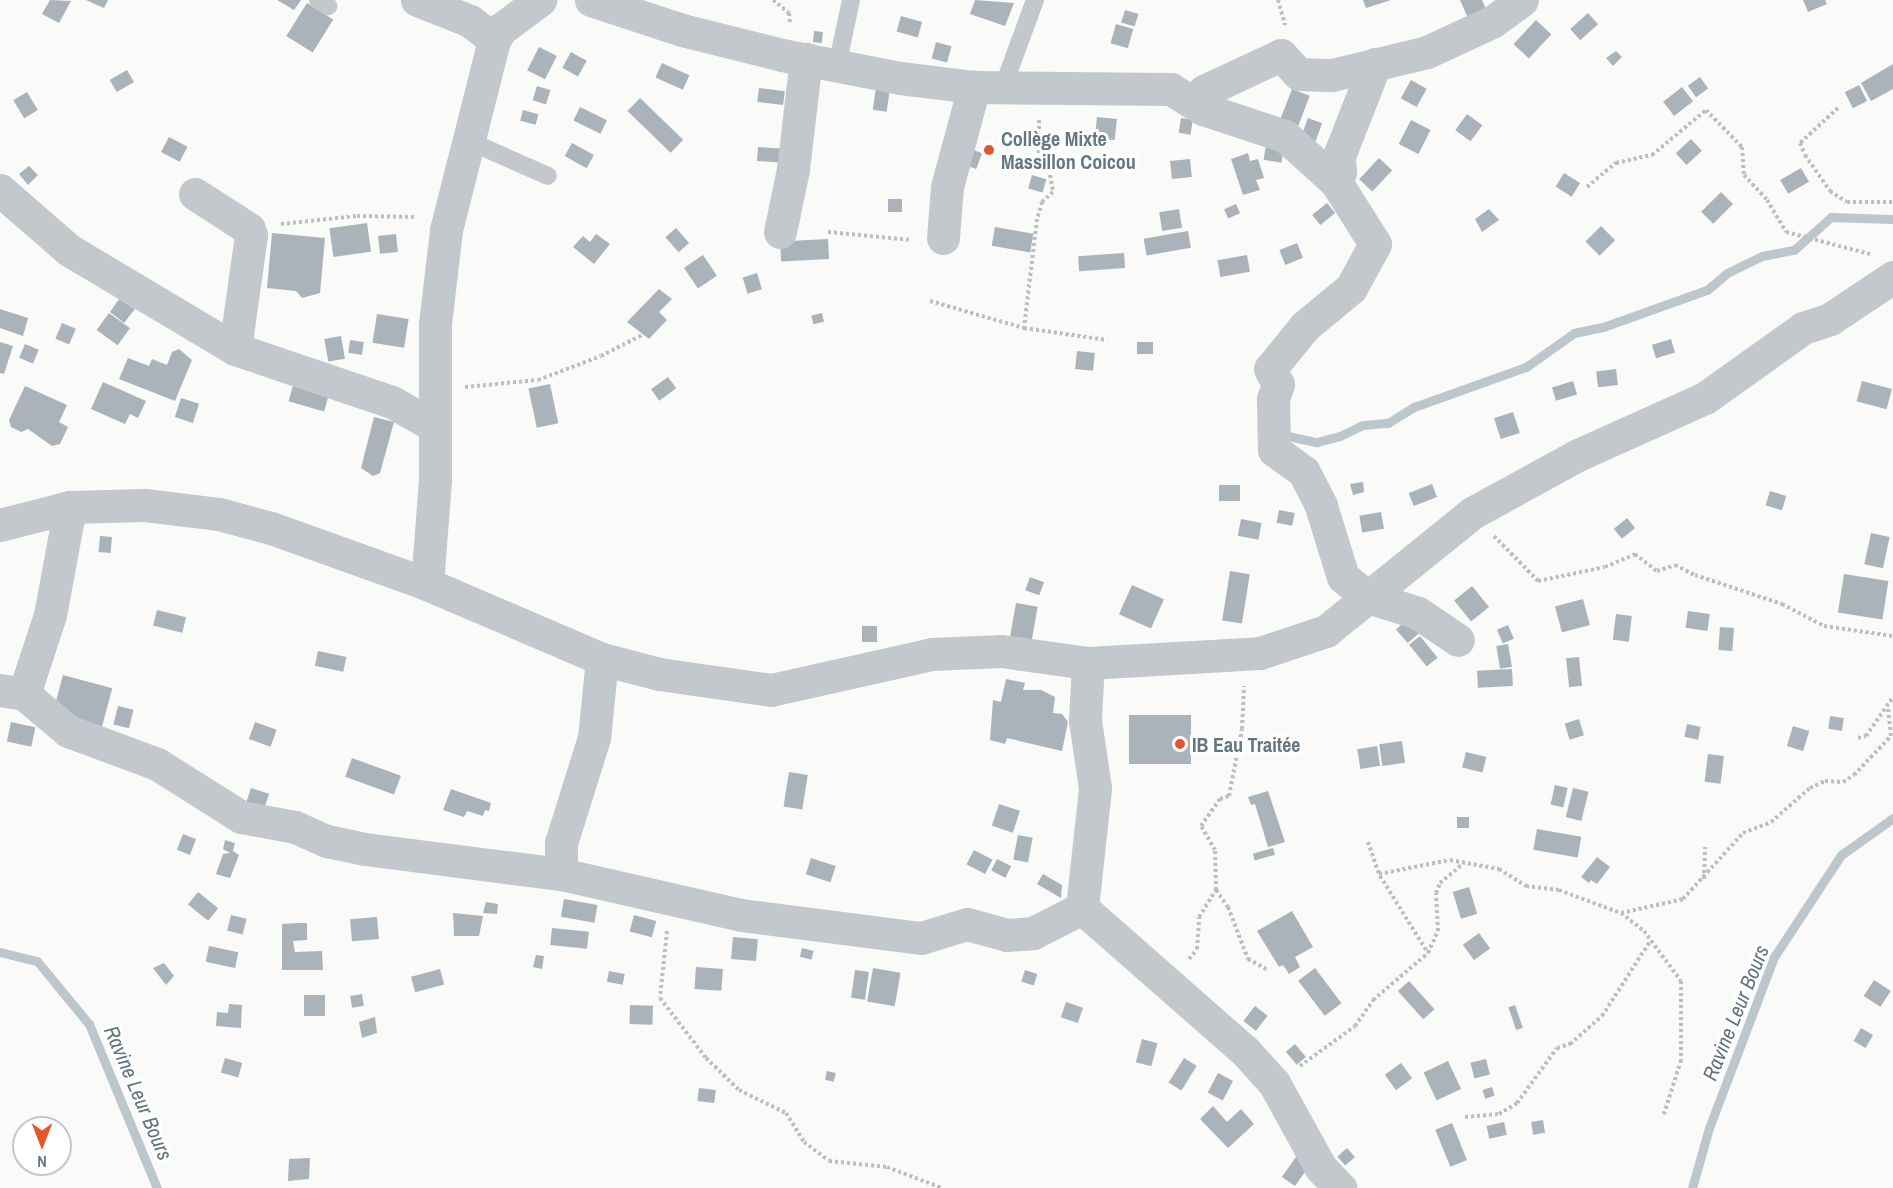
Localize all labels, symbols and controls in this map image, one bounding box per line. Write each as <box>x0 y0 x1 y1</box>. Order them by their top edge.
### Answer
place label: Collège Mixte Massillon Coicou <box>1001 126 1136 173</box>
marker: Collège Mixte Massillon Coicou <box>982 143 996 157</box>
place label: IB Eau Traitée <box>1192 732 1300 756</box>
marker: IB Eau Traitée <box>1173 737 1187 751</box>
water label: Ravine Leur Bours <box>1697 942 1775 1084</box>
water label: Ravine Leur Bours <box>98 1022 178 1164</box>
north arrow <box>12 1116 72 1176</box>
text: N <box>37 1151 47 1173</box>

